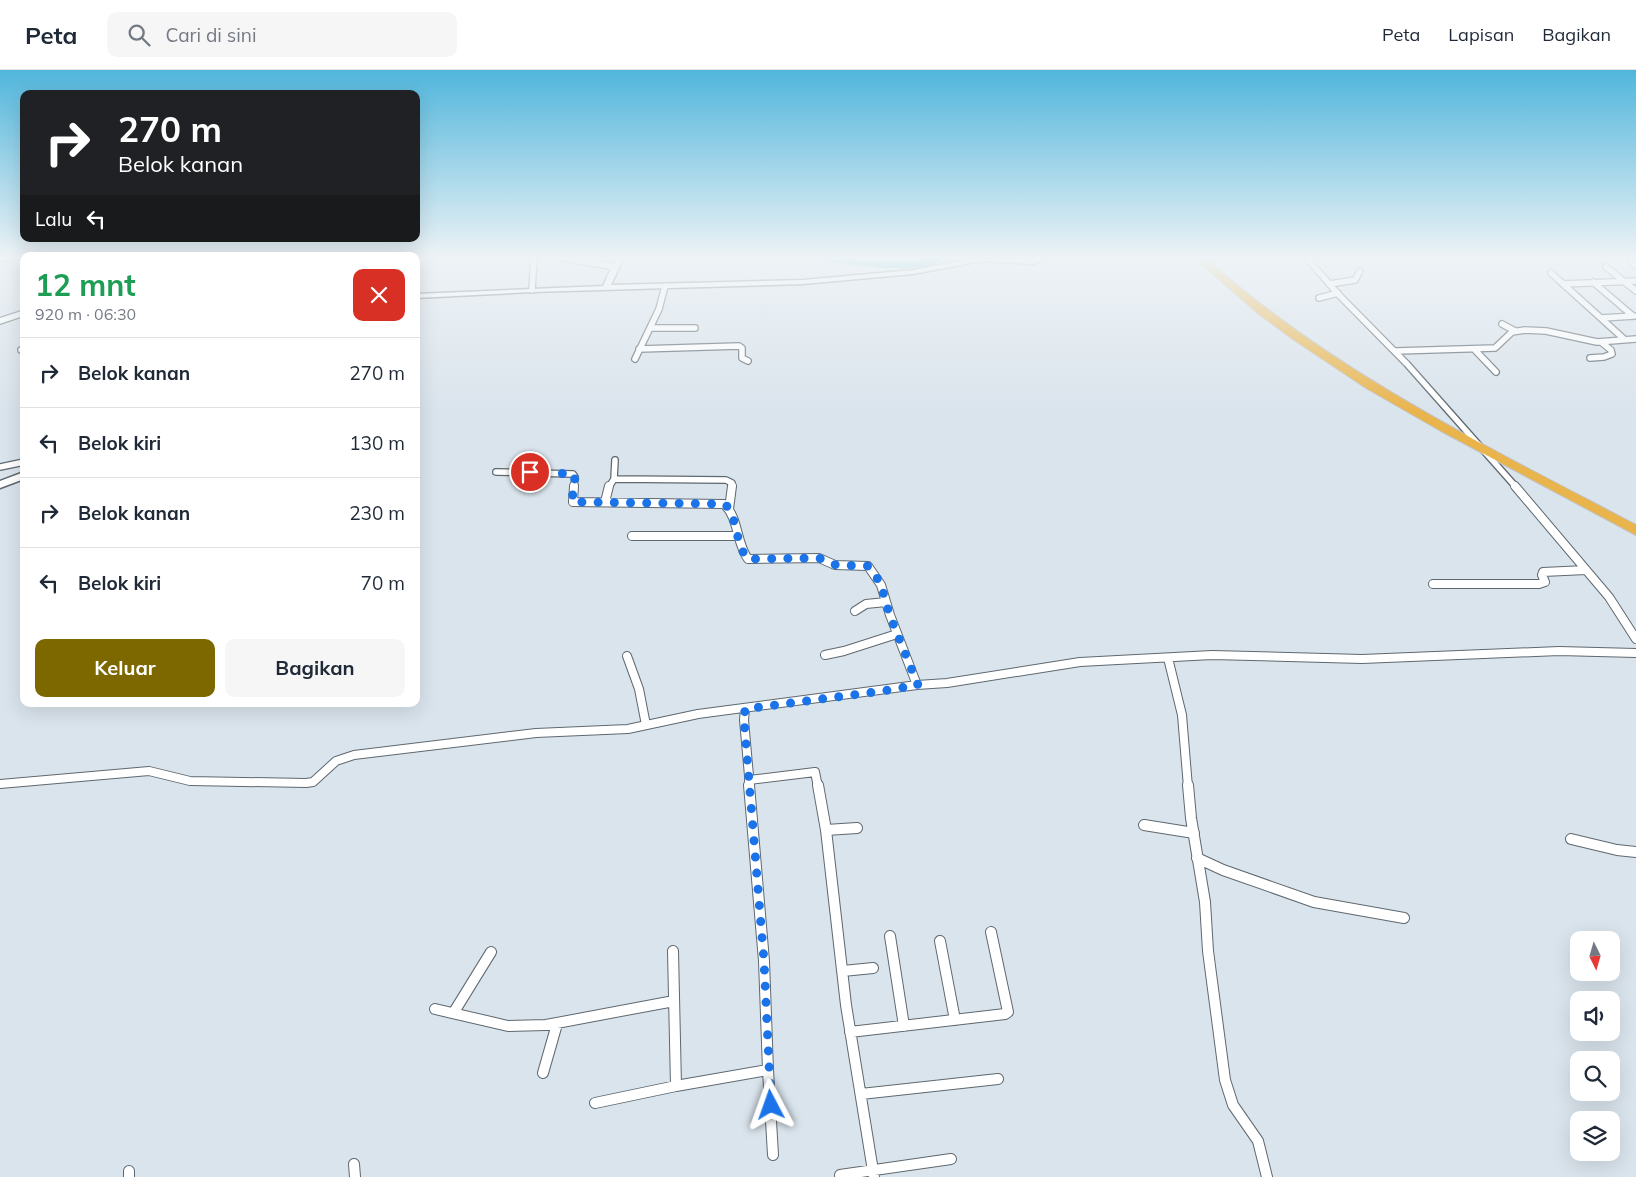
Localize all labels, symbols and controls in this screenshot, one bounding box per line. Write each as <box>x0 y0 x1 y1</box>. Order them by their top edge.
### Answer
search box <box>107 12 457 57</box>
text: Peta <box>25 20 77 50</box>
icon: search <box>125 21 153 49</box>
text: Cari di sini <box>165 23 256 47</box>
text: Peta <box>1382 23 1420 46</box>
text: Lapisan <box>1448 23 1514 46</box>
text: Bagikan <box>1542 23 1611 46</box>
text: 270 m <box>118 107 222 151</box>
icon: right <box>35 110 100 175</box>
text: Belok kanan <box>118 150 243 178</box>
icon: left <box>82 205 110 233</box>
text: Lalu <box>35 207 72 231</box>
text: 12 mnt <box>35 266 136 304</box>
button: close <box>353 269 405 321</box>
text: 920 m · 06:30 <box>35 304 136 324</box>
icon: right <box>35 359 63 387</box>
text: Belok kanan <box>78 361 190 385</box>
text: 270 m <box>349 361 405 385</box>
icon: left <box>35 429 63 457</box>
text: Belok kiri <box>78 431 161 455</box>
text: 130 m <box>349 431 405 455</box>
pin <box>509 451 551 493</box>
icon: arrive <box>516 458 544 486</box>
icon: right <box>35 499 63 527</box>
text: Belok kanan <box>78 501 190 525</box>
text: 230 m <box>349 501 405 525</box>
icon: left <box>35 569 63 597</box>
text: Belok kiri <box>78 571 161 595</box>
text: 70 m <box>361 571 405 595</box>
button: Keluar <box>35 639 215 697</box>
button: Bagikan <box>225 639 405 697</box>
north arrow <box>1570 931 1620 981</box>
map controls <box>1570 931 1620 1161</box>
button: sound <box>1570 991 1620 1041</box>
button: search <box>1570 1051 1620 1101</box>
position arrow <box>744 1078 796 1130</box>
button: layers <box>1570 1111 1620 1161</box>

